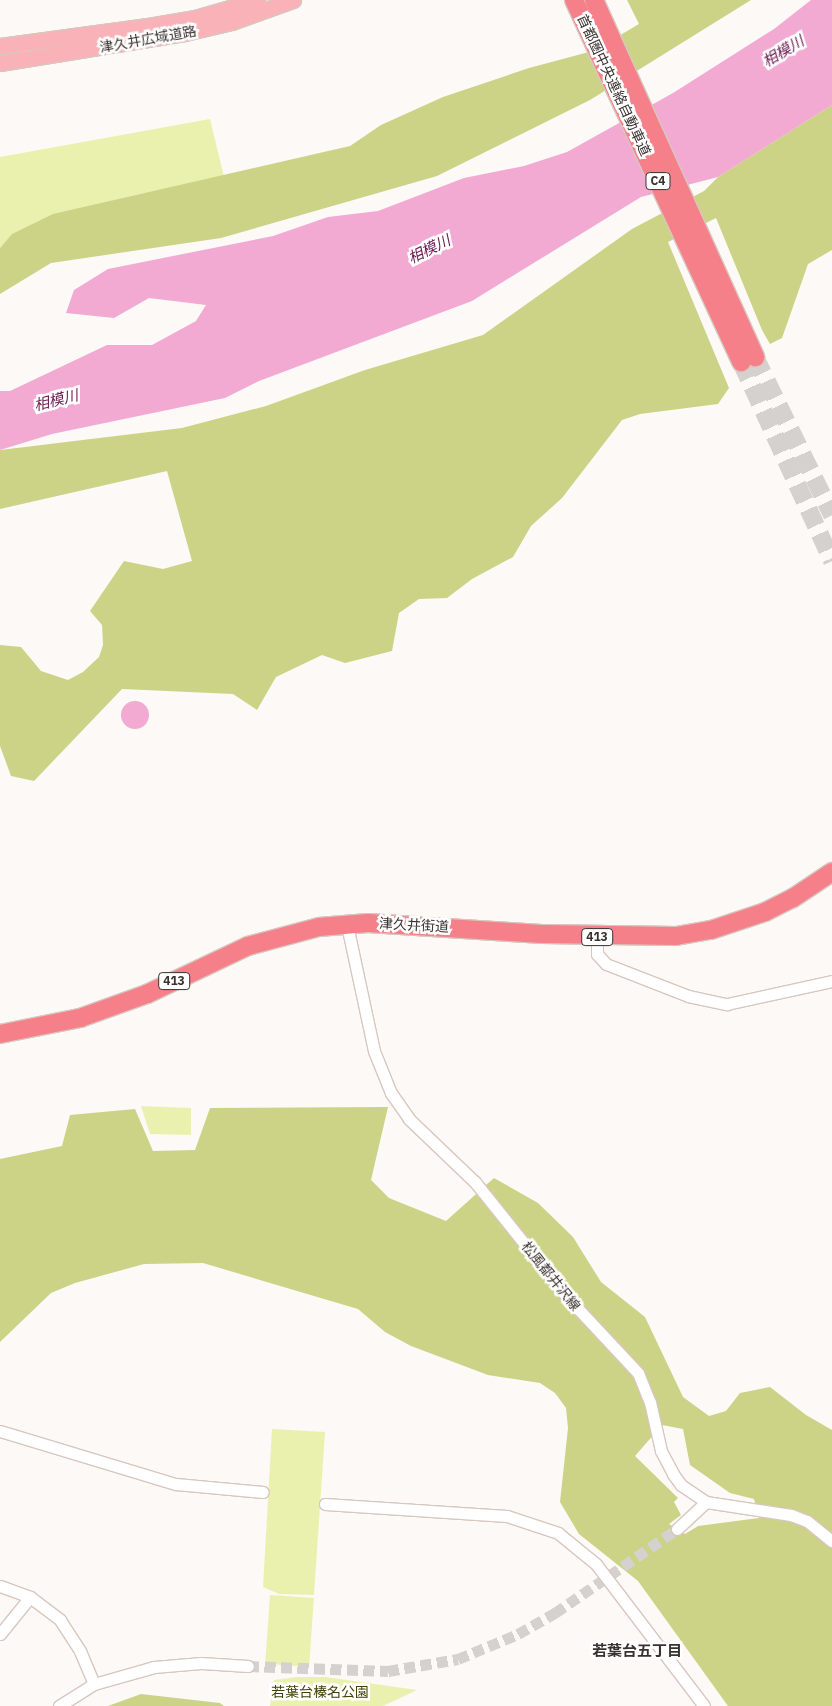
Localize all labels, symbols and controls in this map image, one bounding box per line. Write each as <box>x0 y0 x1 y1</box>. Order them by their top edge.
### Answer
street label: 首都圏中央連絡自動車道 <box>574 12 654 158</box>
street label: 津久井広域道路 <box>98 22 198 56</box>
water label: 相模川 <box>759 32 807 70</box>
road number: C4 <box>644 172 672 190</box>
water label: 相模川 <box>405 231 453 267</box>
water label: 相模川 <box>32 386 80 414</box>
street label: 津久井街道 <box>379 915 449 935</box>
road number: 413 <box>581 928 613 946</box>
road number: 413 <box>158 971 190 990</box>
street label: 松風都井沢線 <box>518 1238 584 1314</box>
district label: 若葉台五丁目 <box>592 1642 682 1660</box>
park label: 若葉台榛名公園 <box>271 1684 369 1700</box>

